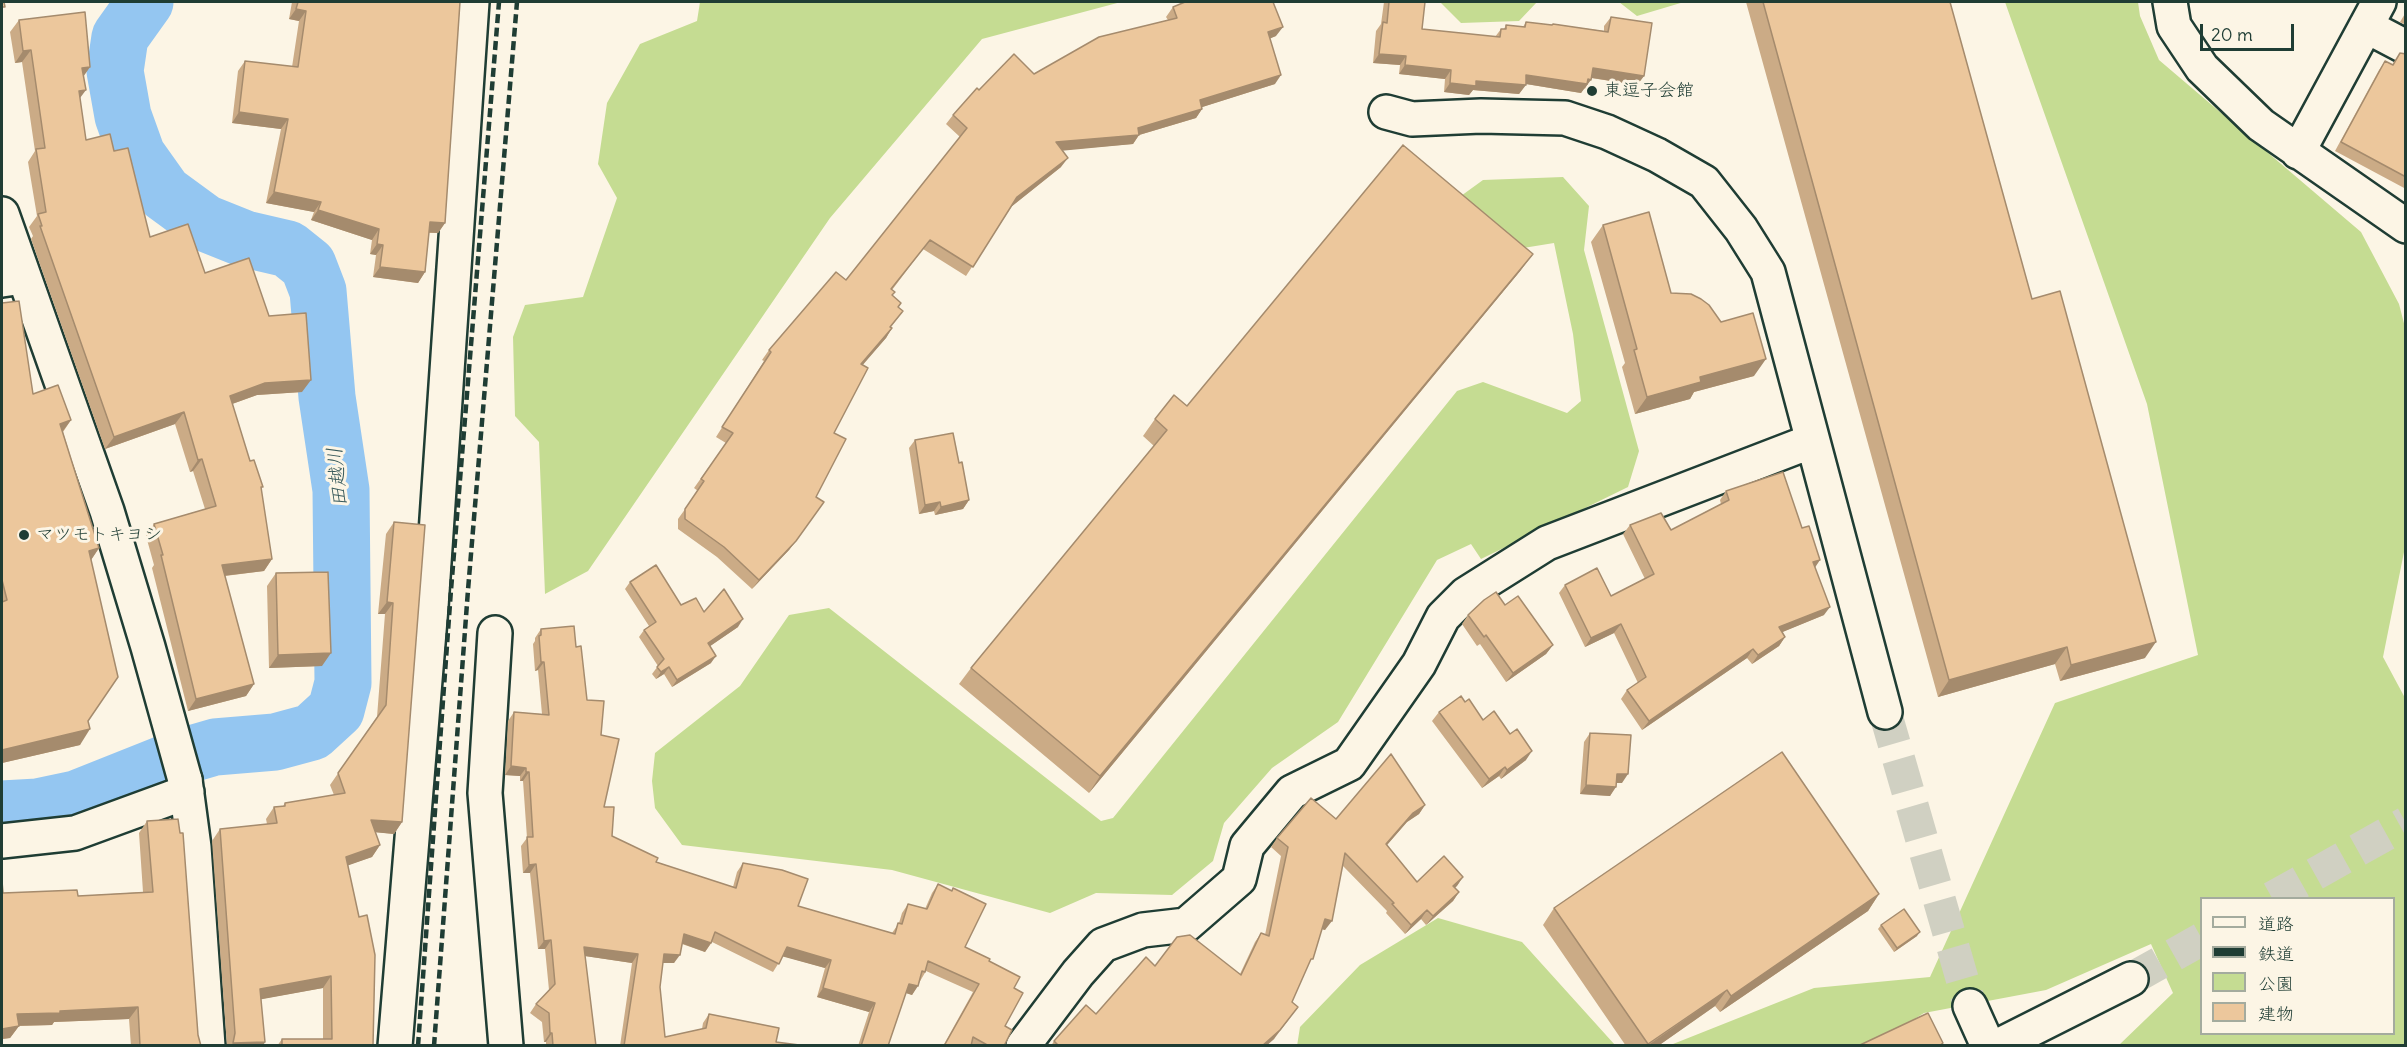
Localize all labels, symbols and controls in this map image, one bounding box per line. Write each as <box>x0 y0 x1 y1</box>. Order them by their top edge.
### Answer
scale bar <box>2203 12 2298 50</box>
text: 20 m <box>2211 23 2253 46</box>
place label: 東逗子会館 <box>1604 80 1694 102</box>
marker: 東逗子会館 <box>1585 84 1599 98</box>
water label: 田越川 <box>323 446 353 508</box>
place label: マツモトキヨシ <box>36 524 162 546</box>
marker: マツモトキヨシ <box>17 528 31 542</box>
legend <box>2200 897 2395 1035</box>
text: 道路 <box>2258 912 2294 935</box>
text: 鉄道 <box>2258 942 2294 965</box>
text: 公園 <box>2258 972 2294 995</box>
text: 建物 <box>2258 1002 2294 1025</box>

